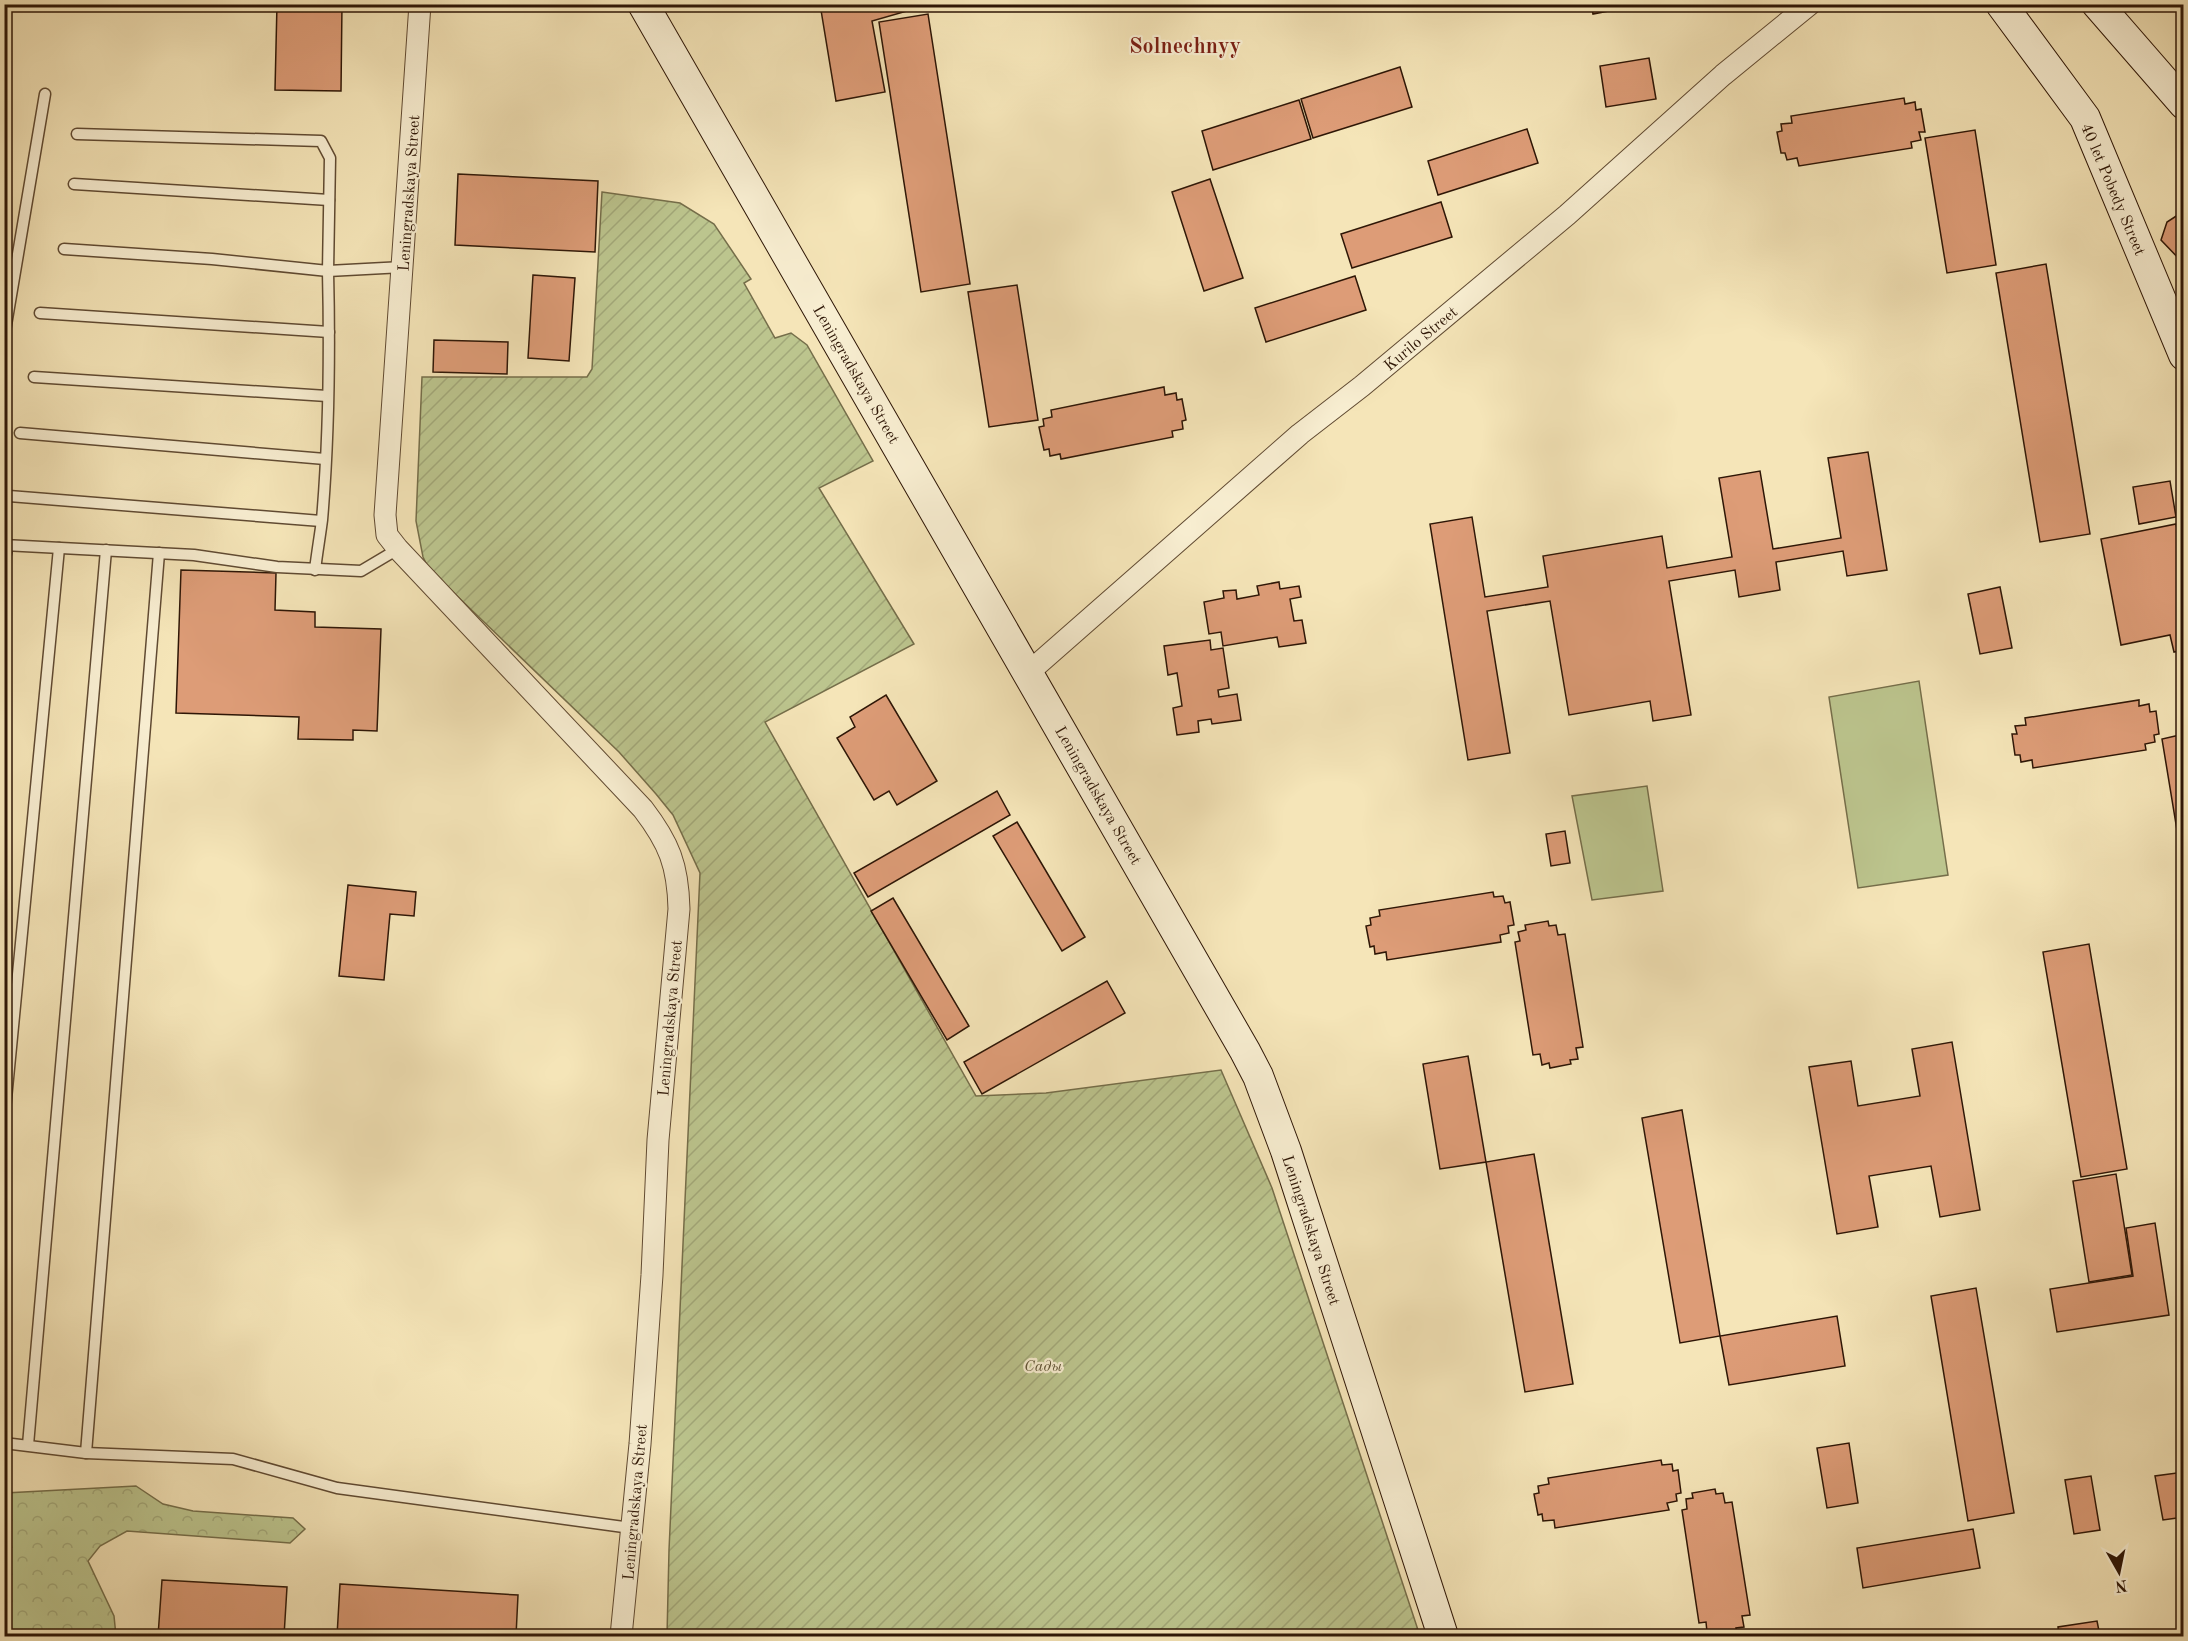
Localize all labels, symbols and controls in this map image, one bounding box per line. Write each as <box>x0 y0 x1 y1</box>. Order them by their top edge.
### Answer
district label: Solnechnyy <box>1129 36 1241 58</box>
street label: Leningradskaya Street <box>397 114 423 272</box>
street label: 40 let Pobedy Street <box>2077 121 2147 259</box>
street label: Leningradskaya Street <box>809 303 902 447</box>
street label: Kurilo Street <box>1381 304 1461 375</box>
street label: Leningradskaya Street <box>1051 724 1144 868</box>
street label: Leningradskaya Street <box>656 939 686 1097</box>
street label: Leningradskaya Street <box>1278 1154 1342 1308</box>
park label: Сады <box>1024 1359 1062 1375</box>
street label: Leningradskaya Street <box>621 1423 651 1581</box>
north arrow <box>2089 1542 2149 1602</box>
text: N <box>2113 1576 2128 1594</box>

